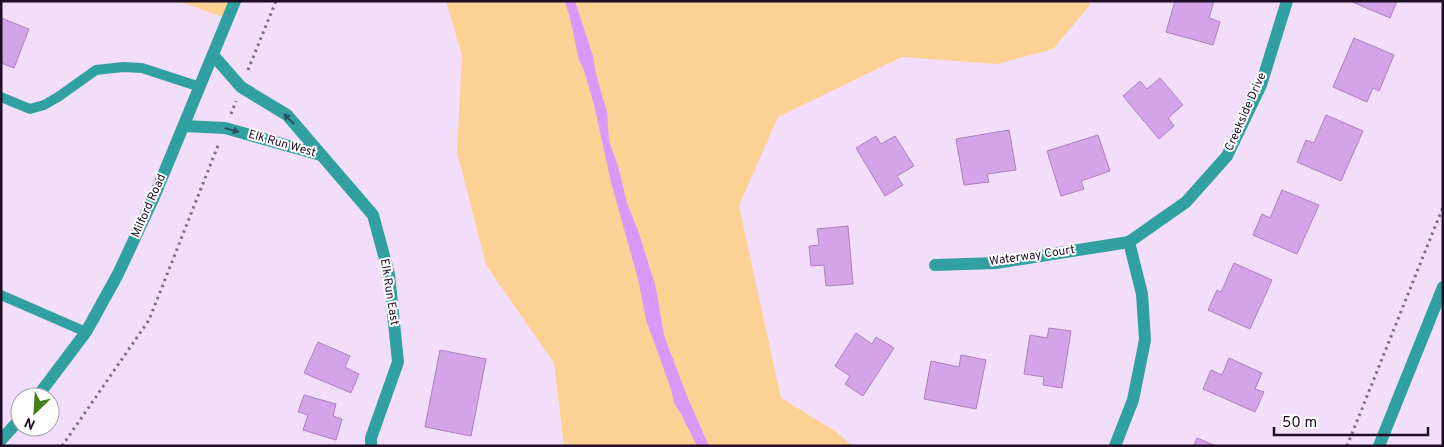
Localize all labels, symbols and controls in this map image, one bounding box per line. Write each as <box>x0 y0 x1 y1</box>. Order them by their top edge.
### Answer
street label: Creekside Drive <box>1222 70 1270 154</box>
one-way arrow <box>283 113 295 125</box>
one-way arrow <box>225 126 240 134</box>
street label: Elk Run West <box>246 127 318 161</box>
street label: Milford Road <box>128 172 170 240</box>
street label: Waterway Court <box>988 242 1076 270</box>
street label: Elk Run East <box>376 258 402 326</box>
north arrow <box>10 387 60 437</box>
scale bar <box>1274 404 1428 436</box>
text: N <box>22 413 38 432</box>
text: 50 m <box>1282 414 1317 433</box>

